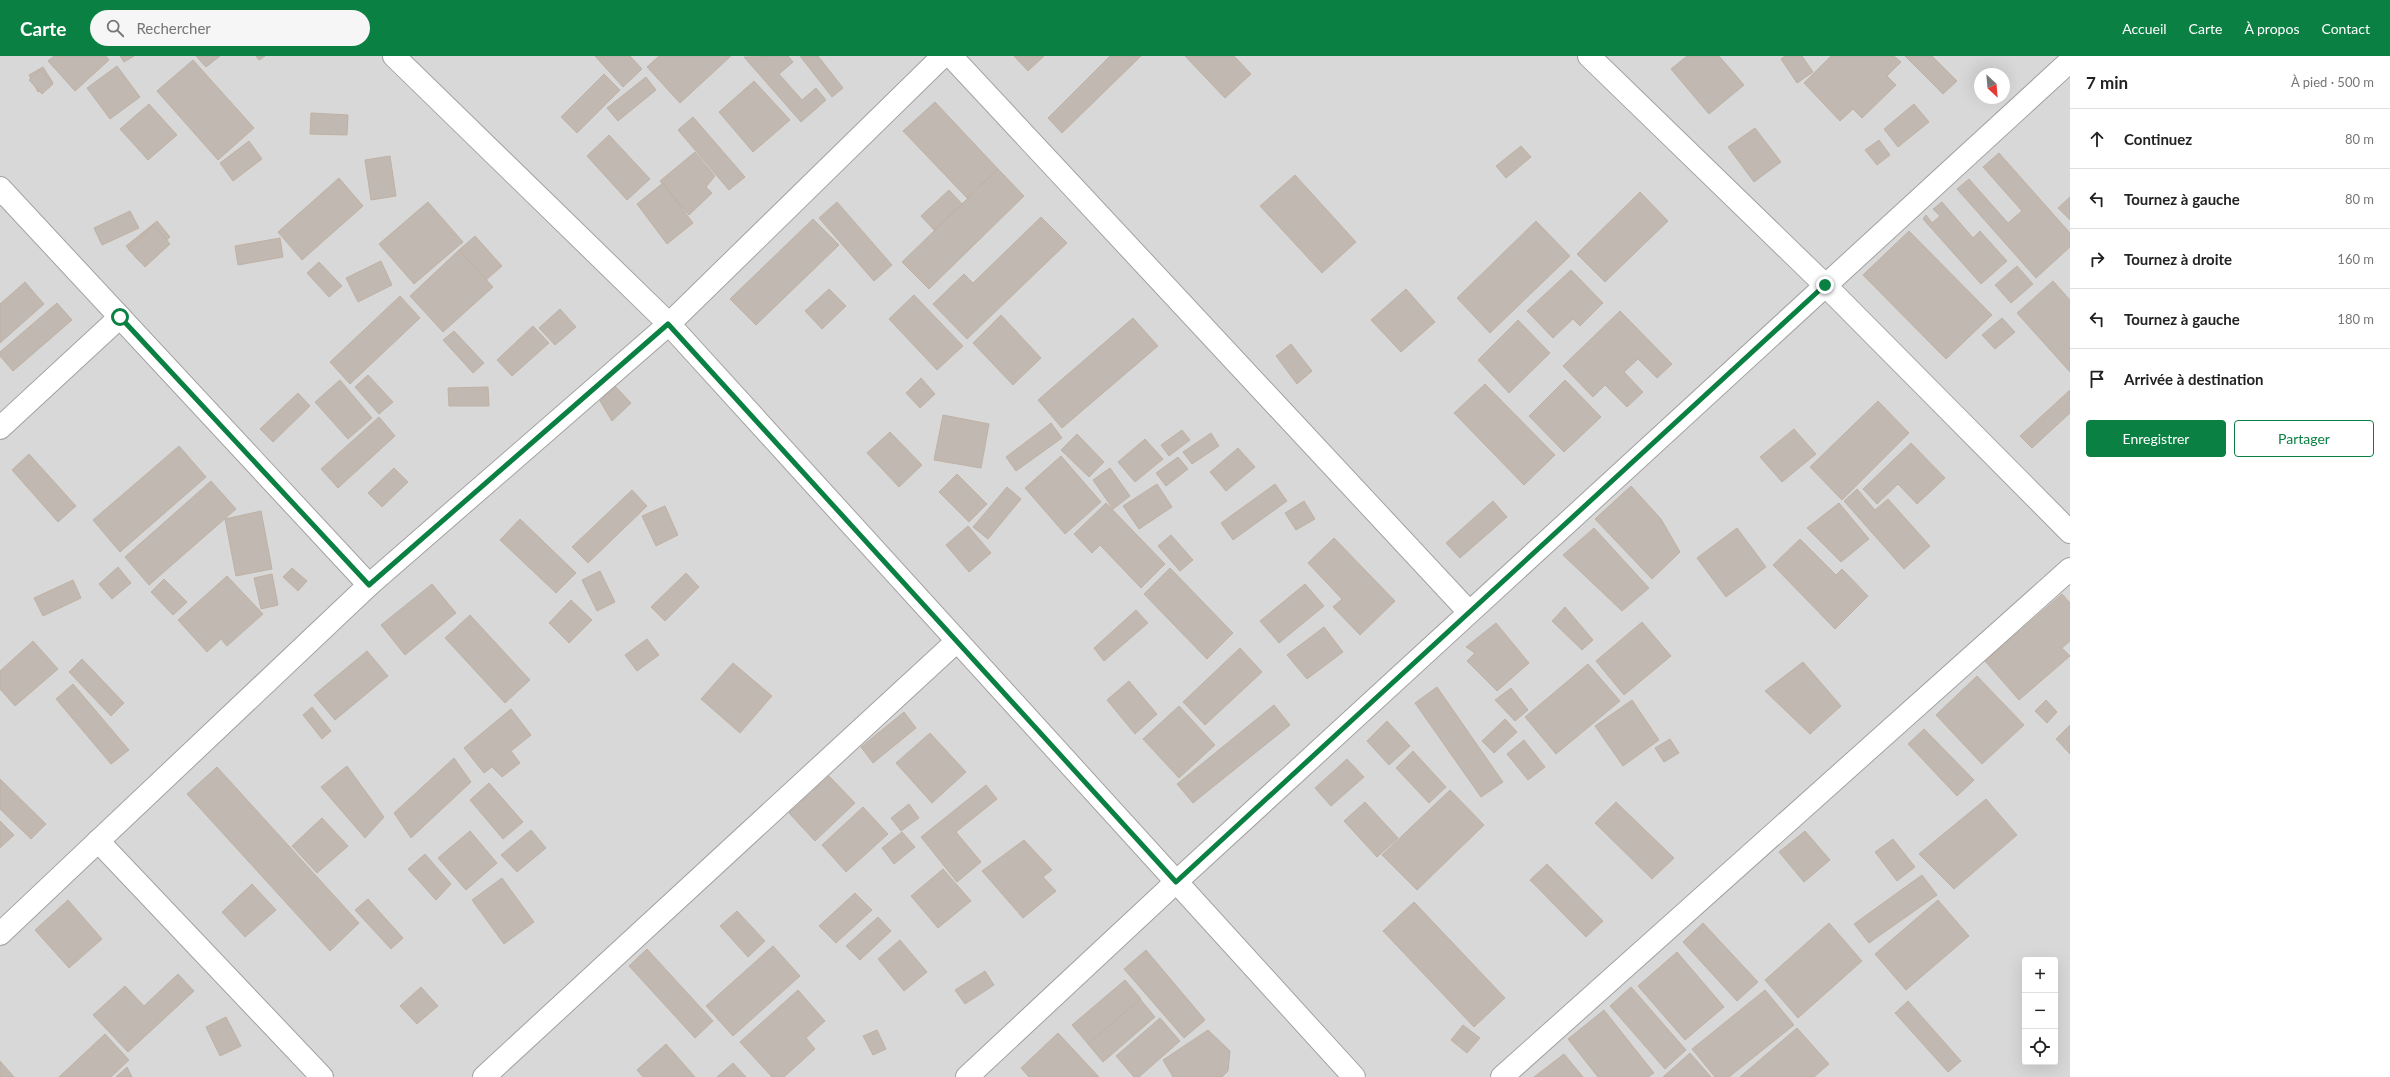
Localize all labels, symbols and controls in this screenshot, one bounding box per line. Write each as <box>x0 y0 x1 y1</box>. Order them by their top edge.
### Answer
search box <box>90 10 370 46</box>
text: Carte <box>20 17 66 40</box>
icon: search <box>104 17 126 39</box>
text: Rechercher <box>136 19 211 37</box>
text: Accueil <box>2122 20 2167 37</box>
text: Carte <box>2189 20 2222 37</box>
text: À propos <box>2244 20 2299 37</box>
text: Contact <box>2321 20 2370 37</box>
north arrow <box>1974 68 2010 104</box>
text: 7 min <box>2086 72 2128 93</box>
text: À pied · 500 m <box>2291 74 2374 90</box>
icon: ahead <box>2086 128 2108 150</box>
text: Continuez <box>2124 130 2192 148</box>
text: 80 m <box>2345 131 2374 147</box>
icon: left <box>2086 188 2108 210</box>
text: Tournez à gauche <box>2124 190 2240 208</box>
text: 80 m <box>2345 191 2374 207</box>
icon: right <box>2086 248 2108 270</box>
text: Tournez à droite <box>2124 250 2232 268</box>
text: 160 m <box>2337 251 2374 267</box>
route end <box>1816 276 1834 294</box>
route start <box>111 308 129 326</box>
icon: left <box>2086 308 2108 330</box>
text: Tournez à gauche <box>2124 310 2240 328</box>
text: 180 m <box>2337 311 2374 327</box>
icon: arrive <box>2086 368 2108 390</box>
text: Arrivée à destination <box>2124 370 2263 388</box>
button: Enregistrer <box>2086 420 2226 457</box>
button: Partager <box>2234 420 2374 457</box>
map controls <box>2022 957 2058 1065</box>
button: + <box>2022 957 2058 993</box>
button: − <box>2022 993 2058 1029</box>
button: locate <box>2022 1029 2058 1065</box>

